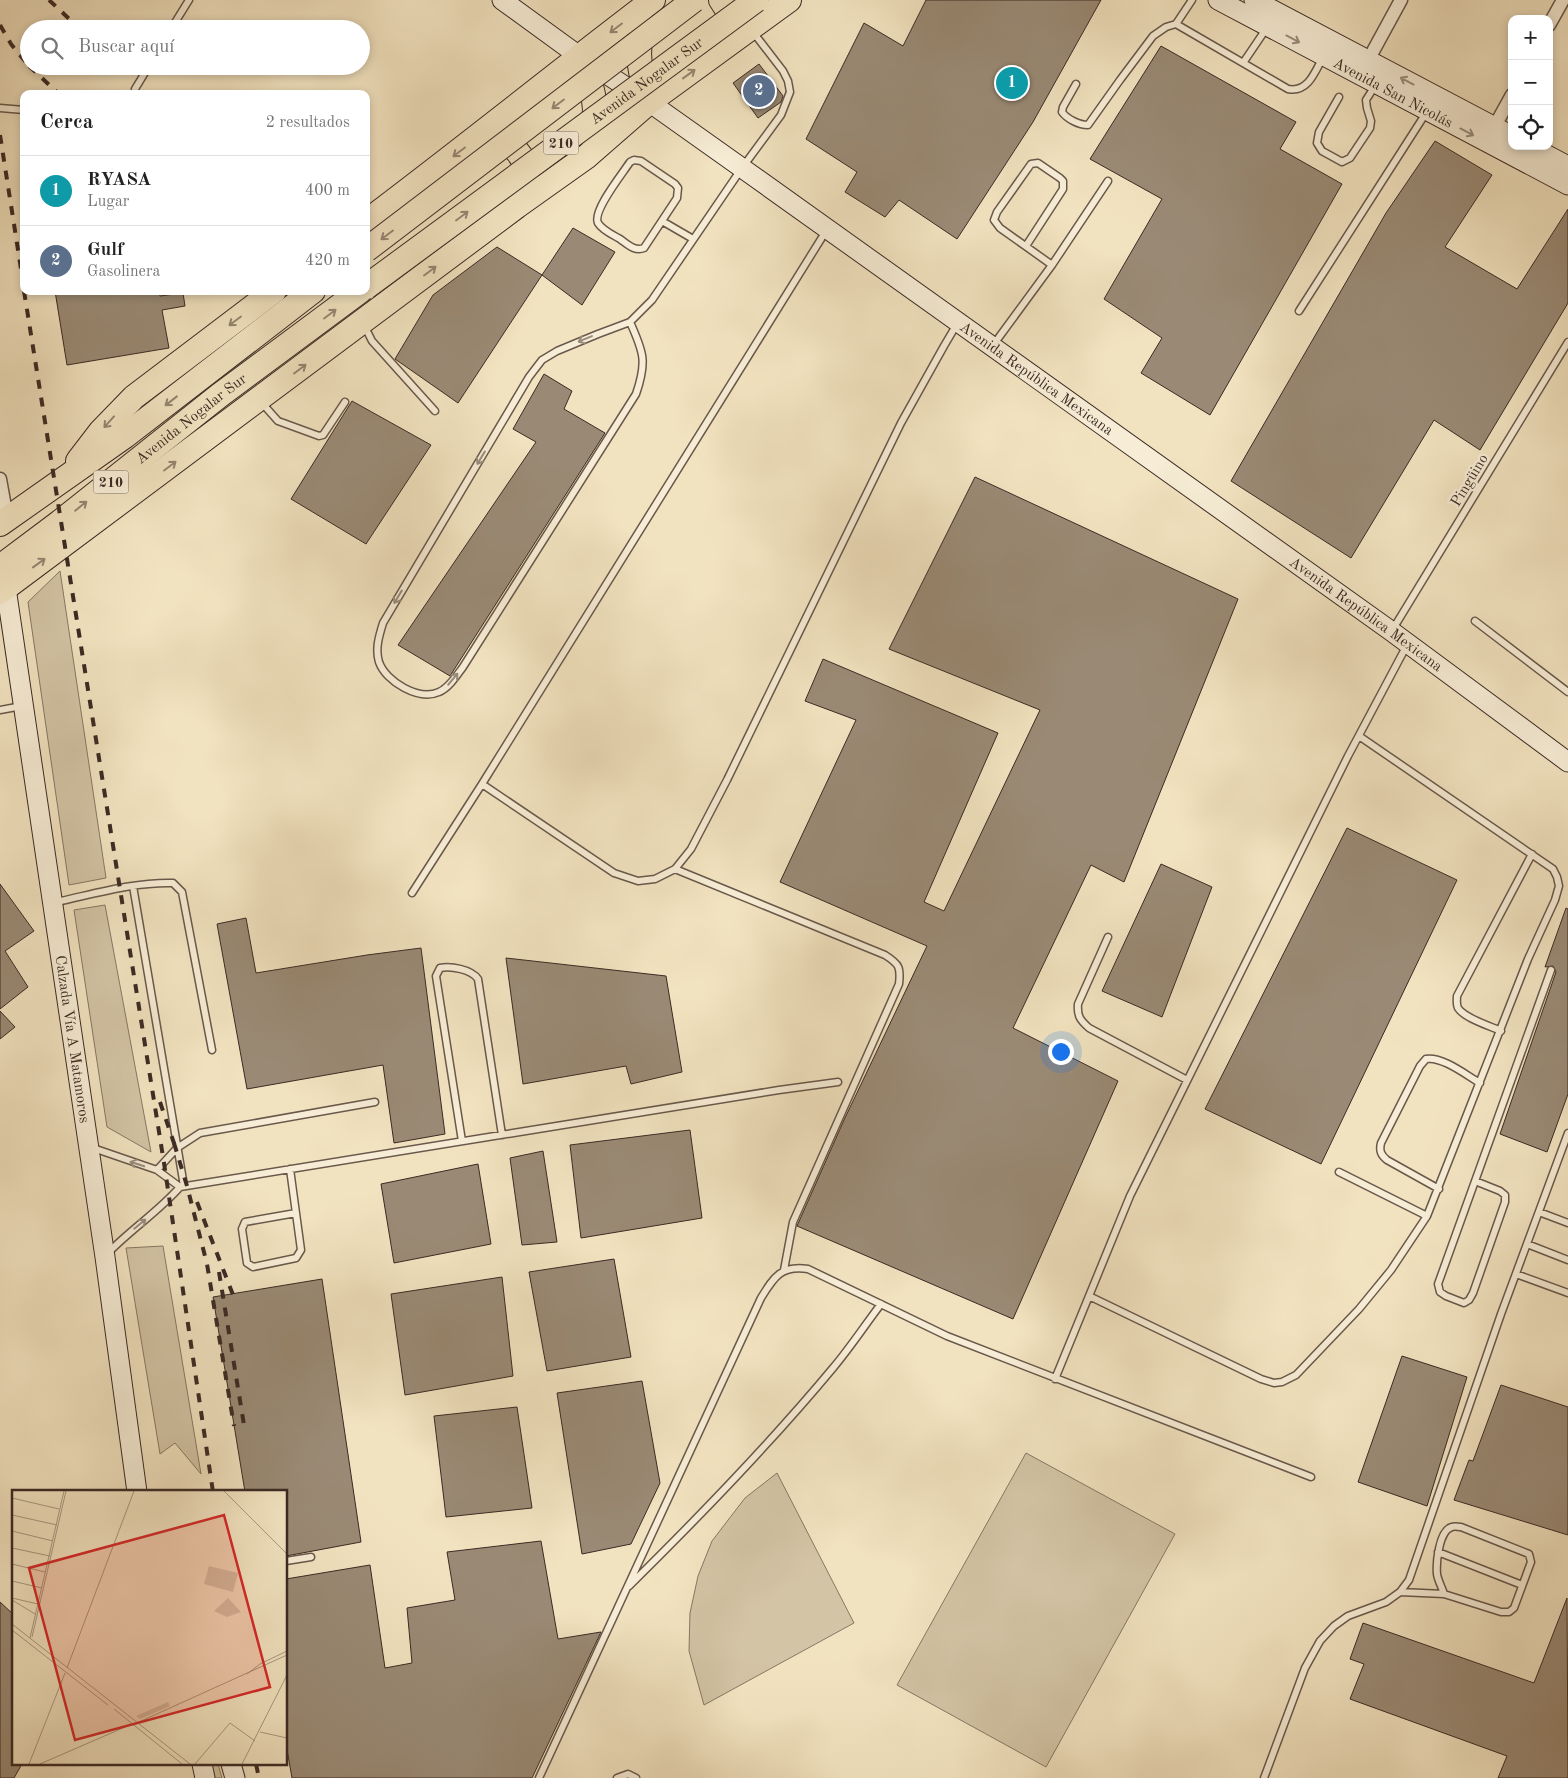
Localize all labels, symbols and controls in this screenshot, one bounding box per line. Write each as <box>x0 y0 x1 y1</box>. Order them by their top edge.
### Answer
map controls <box>1508 15 1553 150</box>
button: + <box>1508 15 1553 60</box>
search box <box>20 20 370 75</box>
one-way arrow <box>609 23 623 33</box>
icon: search <box>38 34 66 62</box>
one-way arrow <box>1285 34 1300 44</box>
street label: Avenida Nogalar Sur <box>588 36 706 128</box>
text: Buscar aquí <box>78 38 174 57</box>
street label: Avenida San Nicolás <box>1330 56 1455 132</box>
button: − <box>1508 60 1553 105</box>
pin: 1 <box>996 64 1028 102</box>
one-way arrow <box>681 68 695 79</box>
pin: 2 <box>743 72 775 110</box>
one-way arrow <box>1399 76 1414 86</box>
one-way arrow <box>551 99 565 109</box>
button: locate <box>1508 105 1553 150</box>
text: Cerca <box>40 112 93 133</box>
text: 2 resultados <box>266 115 350 131</box>
one-way arrow <box>1459 128 1474 137</box>
road number: 210 <box>544 132 578 154</box>
one-way arrow <box>452 147 466 157</box>
text: RYASA <box>87 171 151 190</box>
text: 1 <box>51 183 61 199</box>
text: 400 m <box>305 183 350 199</box>
text: Lugar <box>87 194 129 210</box>
one-way arrow <box>455 211 469 221</box>
one-way arrow <box>381 229 394 240</box>
text: Gulf <box>87 241 124 260</box>
text: 2 <box>51 253 61 269</box>
text: 420 m <box>305 253 350 269</box>
text: Gasolinera <box>87 264 160 280</box>
one-way arrow <box>423 266 436 277</box>
one-way arrow <box>323 309 337 319</box>
one-way arrow <box>229 315 242 326</box>
street label: Avenida República Mexicana <box>956 320 1116 439</box>
one-way arrow <box>578 335 593 345</box>
one-way arrow <box>293 363 306 374</box>
street label: Avenida Nogalar Sur <box>134 372 250 468</box>
one-way arrow <box>164 395 177 406</box>
one-way arrow <box>103 416 115 429</box>
one-way arrow <box>476 450 486 464</box>
street label: Pingüino <box>1449 452 1492 510</box>
one-way arrow <box>163 461 177 471</box>
road number: 210 <box>94 471 128 494</box>
one-way arrow <box>74 501 88 511</box>
street label: Avenida República Mexicana <box>1286 555 1445 675</box>
one-way arrow <box>32 558 46 568</box>
one-way arrow <box>393 590 403 604</box>
one-way arrow <box>447 672 458 685</box>
street label: Calzada Vía A Matamoros <box>51 954 91 1124</box>
your location <box>1048 1039 1074 1065</box>
one-way arrow <box>130 1159 146 1168</box>
one-way arrow <box>133 1218 146 1229</box>
inset map <box>12 1490 288 1766</box>

